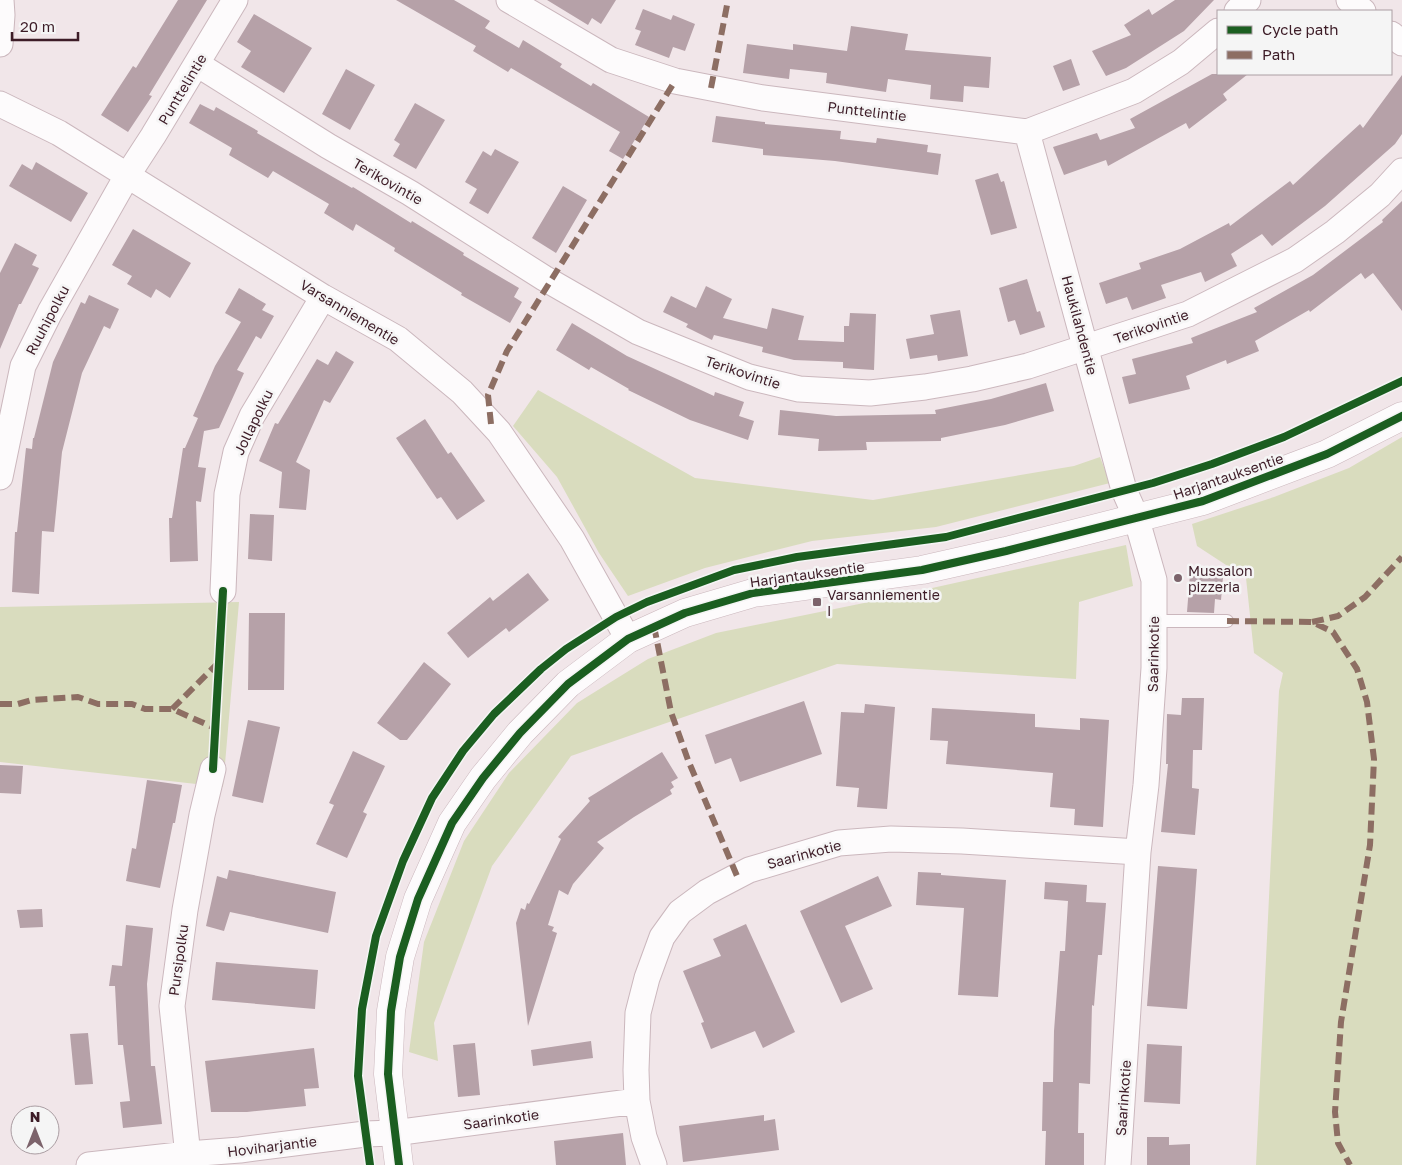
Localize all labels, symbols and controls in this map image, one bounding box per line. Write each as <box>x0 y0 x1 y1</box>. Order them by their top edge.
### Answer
scale bar <box>12 10 79 42</box>
legend <box>1217 10 1392 75</box>
text: 20 m <box>20 17 55 35</box>
text: Cycle path <box>1262 20 1338 38</box>
text: Path <box>1262 45 1295 63</box>
street label: Punttelintie <box>154 51 210 127</box>
street label: Punttelintie <box>827 98 907 124</box>
street label: Terikovintie <box>350 154 426 208</box>
street label: Haukilahdentie <box>1059 273 1101 377</box>
street label: Varsanniementie <box>297 276 403 348</box>
street label: Ruuhipolku <box>22 282 72 358</box>
street label: Terikovintie <box>1111 305 1191 347</box>
street label: Terikovintie <box>703 352 783 392</box>
street label: Jollapolku <box>230 386 276 458</box>
street label: Harjantauksentie <box>1171 449 1285 503</box>
street label: Harjantauksentie <box>749 558 865 590</box>
place label: Mussalon pizzeria <box>1188 562 1253 595</box>
marker: Mussalon pizzeria <box>1172 572 1184 584</box>
place label: Varsanniementie I <box>827 586 940 619</box>
marker: Varsanniementie I <box>811 596 823 608</box>
street label: Saarinkotie <box>1144 616 1162 692</box>
street label: Saarinkotie <box>765 836 843 872</box>
street label: Pursipolku <box>165 923 191 997</box>
street label: Saarinkotie <box>1112 1059 1134 1137</box>
north arrow <box>10 1105 60 1155</box>
street label: Saarinkotie <box>462 1105 540 1133</box>
text: N <box>30 1108 40 1125</box>
street label: Hoviharjantie <box>226 1132 318 1160</box>

